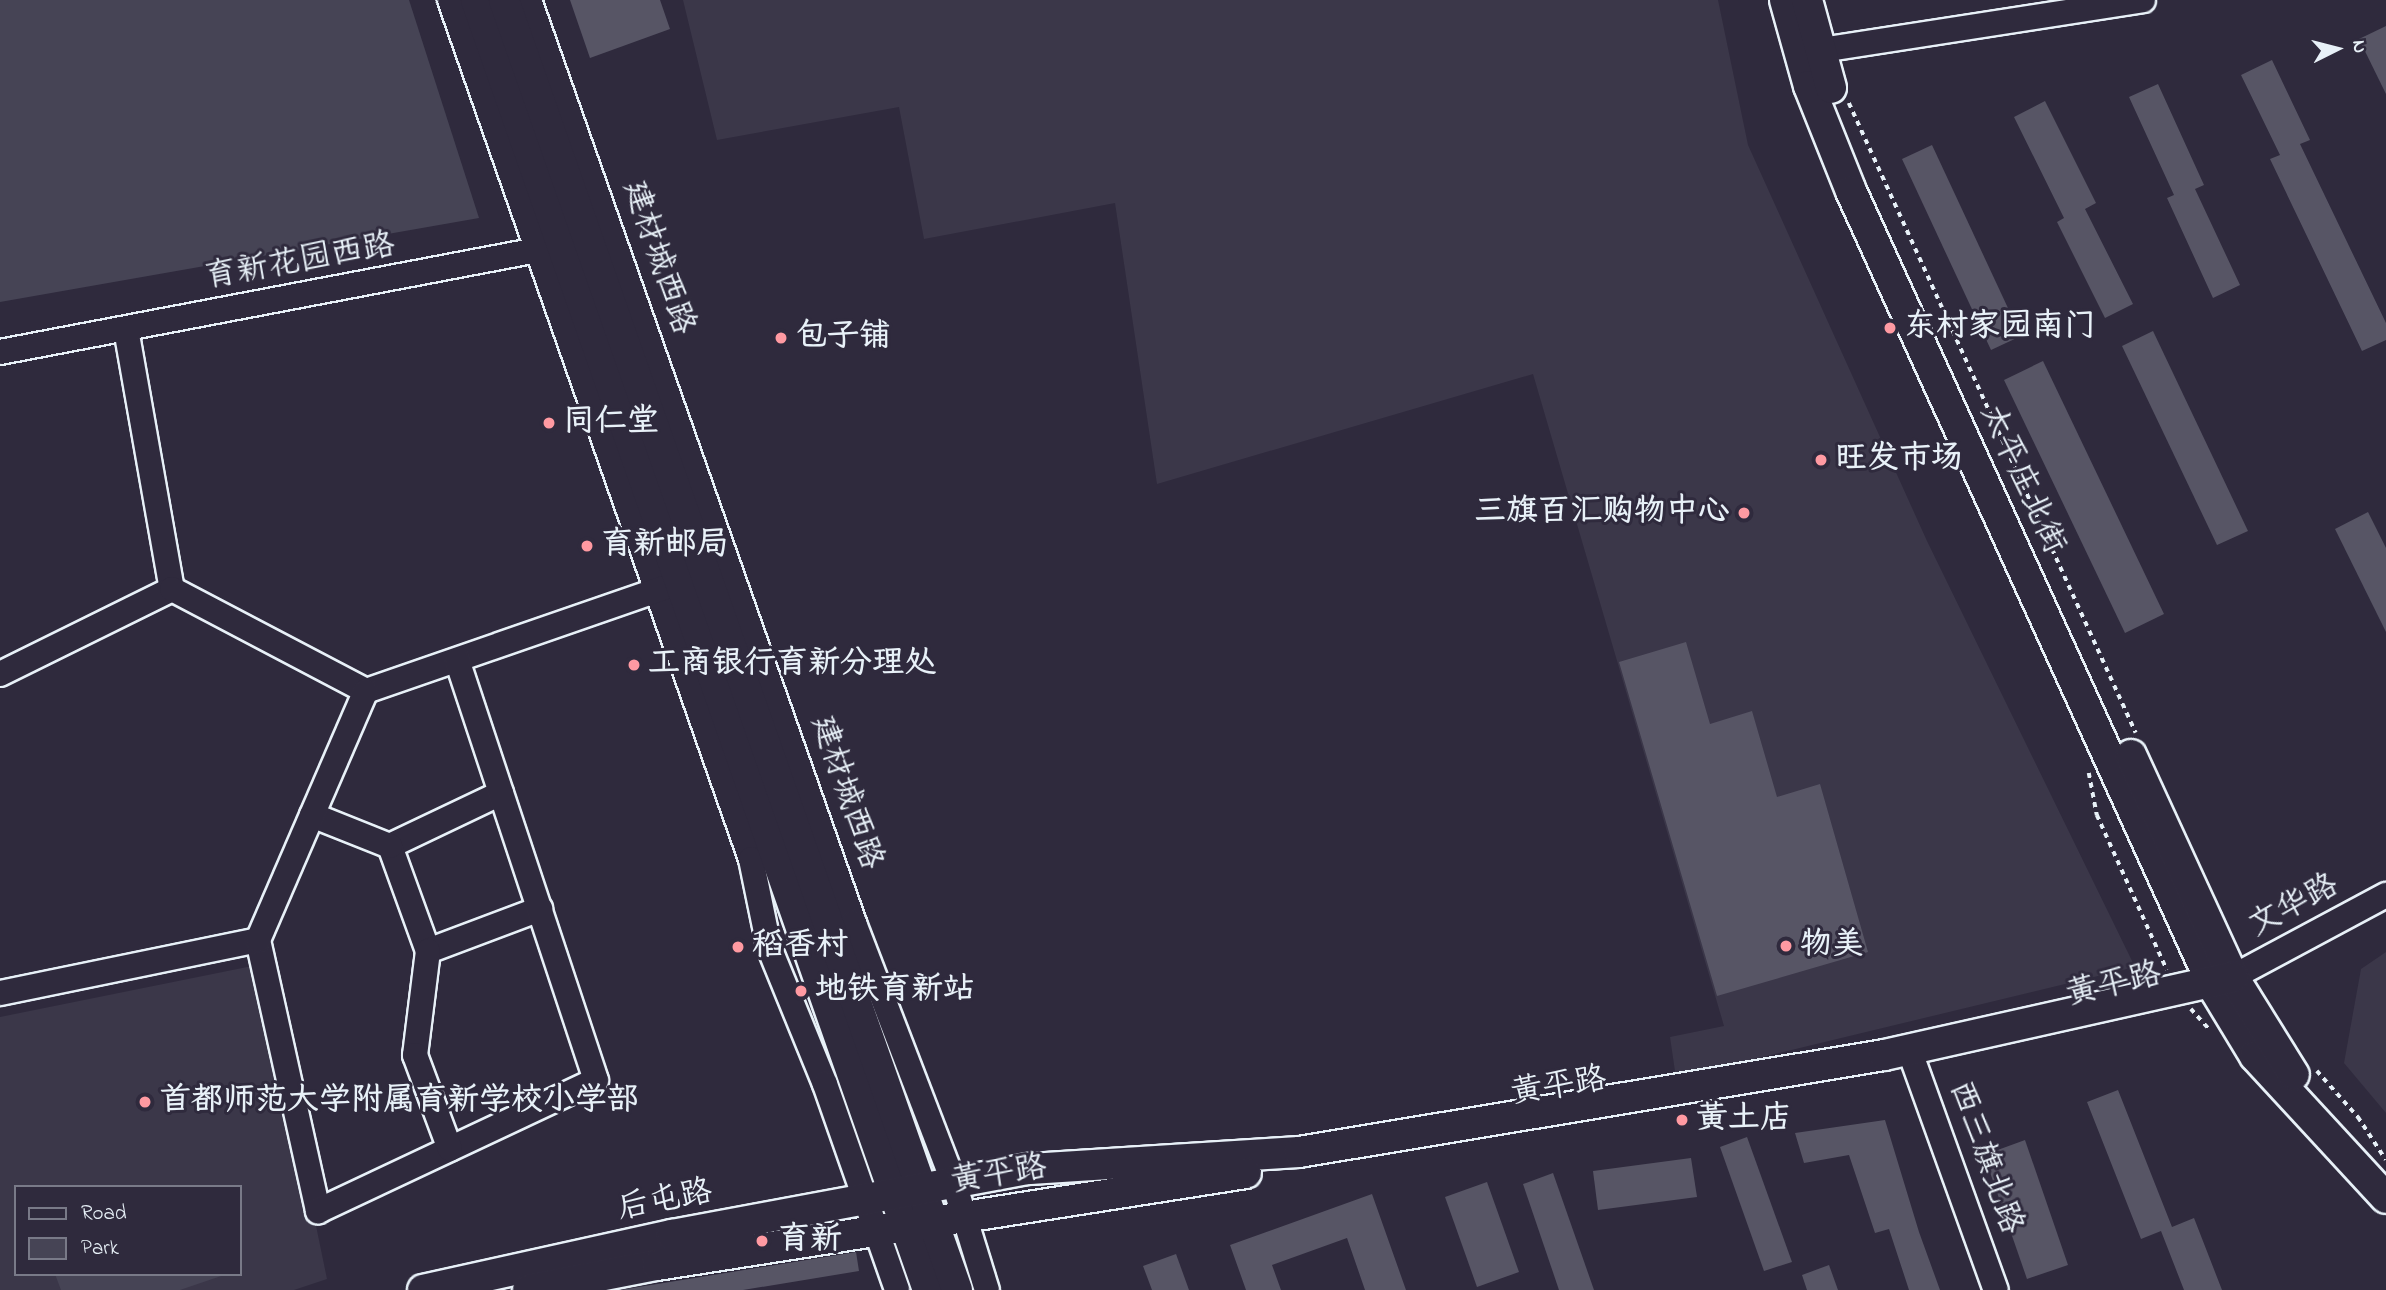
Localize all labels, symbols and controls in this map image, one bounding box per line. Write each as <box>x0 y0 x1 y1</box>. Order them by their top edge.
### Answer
north arrow <box>2302 14 2372 84</box>
text: N <box>2344 39 2372 55</box>
street label: 建材城西路 <box>613 176 701 340</box>
street label: 育新花园西路 <box>202 227 398 299</box>
place label: 东村家园南门 <box>1904 309 2096 347</box>
place label: 包子铺 <box>795 319 891 357</box>
marker: 东村家园南门 <box>1882 320 1898 336</box>
marker: 包子铺 <box>773 330 789 346</box>
street label: 太平庄北街 <box>1970 399 2072 561</box>
place label: 同仁堂 <box>563 404 659 442</box>
marker: 同仁堂 <box>541 415 557 431</box>
place label: 旺发市场 <box>1835 441 1963 479</box>
marker: 旺发市场 <box>1813 452 1829 468</box>
place label: 三旗百汇购物中心 <box>1474 494 1730 532</box>
marker: 三旗百汇购物中心 <box>1736 505 1752 521</box>
place label: 育新邮局 <box>601 527 729 565</box>
marker: 育新邮局 <box>579 538 595 554</box>
place label: 工商银行育新分理处 <box>648 646 936 684</box>
marker: 工商银行育新分理处 <box>626 657 642 673</box>
street label: 建材城西路 <box>801 711 889 875</box>
street label: 文华路 <box>2243 868 2345 946</box>
place label: 物美 <box>1800 927 1864 965</box>
place label: 稻香村 <box>752 928 848 966</box>
marker: 物美 <box>1778 938 1794 954</box>
marker: 稻香村 <box>730 939 746 955</box>
street label: 黄平路 <box>2063 956 2165 1016</box>
place label: 地铁育新站 <box>815 972 975 1010</box>
marker: 地铁育新站 <box>793 983 809 999</box>
street label: 黄平路 <box>1509 1062 1609 1114</box>
street label: 西三旗北路 <box>1939 1076 2029 1240</box>
place label: 首都师范大学附属育新学校小学部 <box>159 1083 639 1121</box>
marker: 首都师范大学附属育新学校小学部 <box>137 1094 153 1110</box>
place label: 黄土店 <box>1696 1101 1792 1139</box>
marker: 黄土店 <box>1674 1112 1690 1128</box>
street label: 黄平路 <box>949 1150 1049 1202</box>
street label: 后屯路 <box>614 1174 716 1230</box>
legend <box>14 1185 242 1276</box>
text: Road <box>81 1199 127 1229</box>
place label: 育新 <box>778 1222 842 1260</box>
marker: 育新 <box>752 1231 772 1251</box>
text: Park <box>81 1234 119 1264</box>

